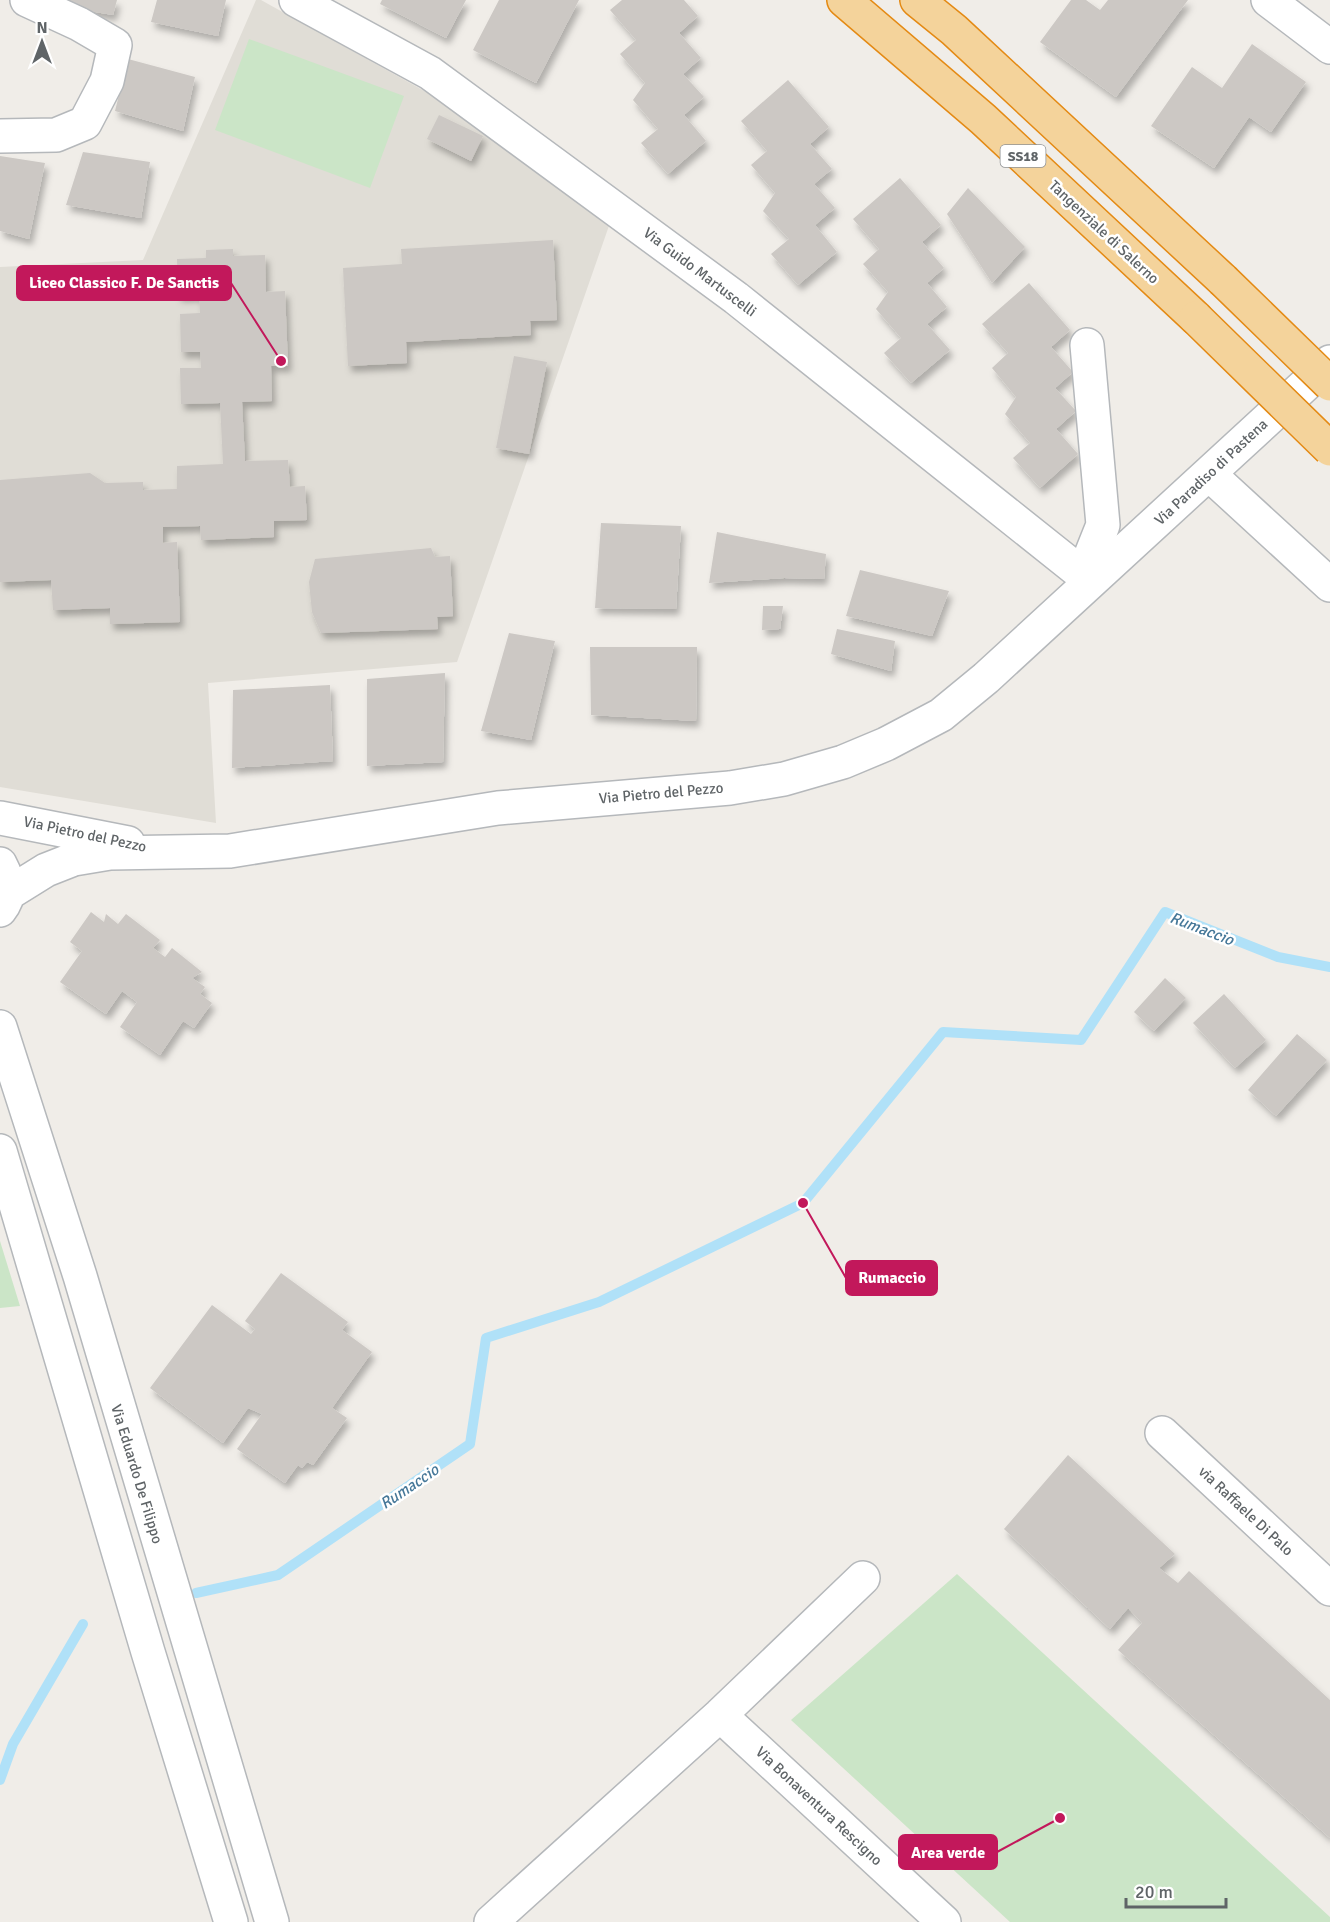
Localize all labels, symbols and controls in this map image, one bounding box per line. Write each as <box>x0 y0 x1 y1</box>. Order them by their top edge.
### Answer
north arrow <box>12 12 72 72</box>
text: N <box>36 18 48 38</box>
road number: SS18 <box>1000 145 1046 167</box>
street label: Tangenziale di Salerno <box>1045 176 1163 288</box>
street label: Via Guido Martuscelli <box>640 224 760 320</box>
callout: Liceo Classico F. De Sanctis <box>17 266 231 300</box>
text: Liceo Classico F. De Sanctis <box>29 273 219 293</box>
street label: Via Paradiso di Pastena <box>1151 415 1271 529</box>
street label: Via Pietro del Pezzo <box>598 779 724 807</box>
street label: Via Pietro del Pezzo <box>22 812 148 856</box>
water label: Rumaccio <box>1167 908 1237 950</box>
callout: Rumaccio <box>846 1261 937 1295</box>
text: Rumaccio <box>858 1268 926 1288</box>
street label: Via Eduardo De Filippo <box>107 1402 167 1546</box>
water label: Rumaccio <box>376 1460 443 1514</box>
street label: via Raffaele Di Palo <box>1195 1463 1297 1560</box>
street label: Via Bonaventura Rescigno <box>752 1743 886 1869</box>
callout: Area verde <box>899 1835 997 1869</box>
text: Area verde <box>911 1843 985 1863</box>
scale bar <box>1126 1871 1226 1909</box>
text: 20 m <box>1135 1881 1173 1903</box>

